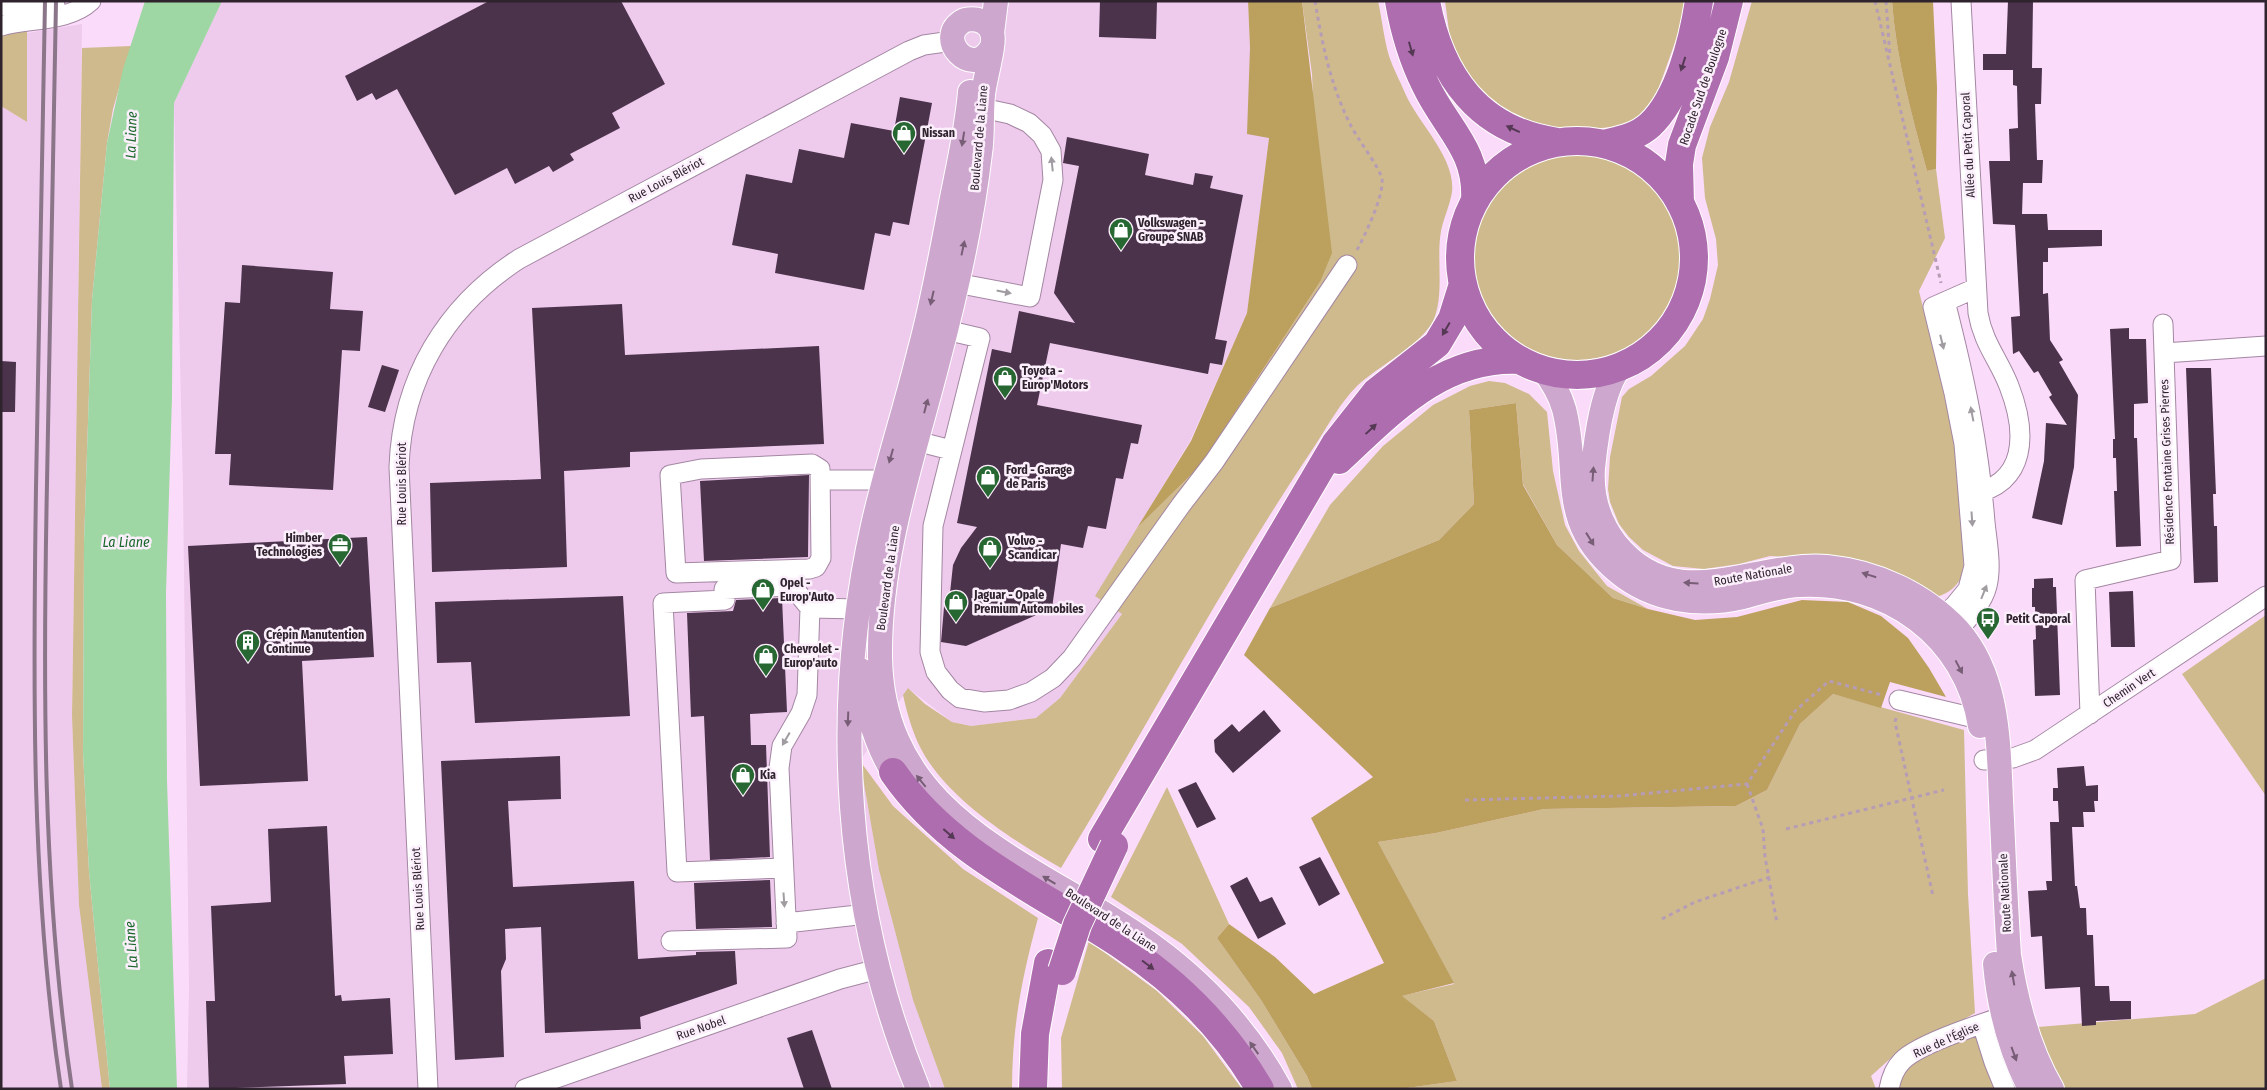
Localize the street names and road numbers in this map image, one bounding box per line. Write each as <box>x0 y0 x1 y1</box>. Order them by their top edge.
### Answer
street label: Rocade Sud de Boulogne <box>1677 27 1729 147</box>
street label: Boulevard de la Liane <box>967 85 991 191</box>
street label: Allée du Petit Caporal <box>1958 92 1978 198</box>
street label: Rue Louis Blériot <box>626 154 706 206</box>
street label: Résidence Fontaine Grises Pierres <box>2157 379 2177 545</box>
street label: Rue Louis Blériot <box>395 442 409 526</box>
street label: Boulevard de la Liane <box>874 525 902 631</box>
street label: Route Nationale <box>1713 561 1793 589</box>
street label: Chemin Vert <box>2100 666 2158 710</box>
street label: Rue Louis Blériot <box>409 847 427 931</box>
street label: Route Nationale <box>1996 853 2014 933</box>
street label: Boulevard de la Liane <box>1063 885 1159 955</box>
street label: Rue Nobel <box>675 1013 727 1043</box>
street label: Rue de l'Église <box>1911 1018 1981 1061</box>

